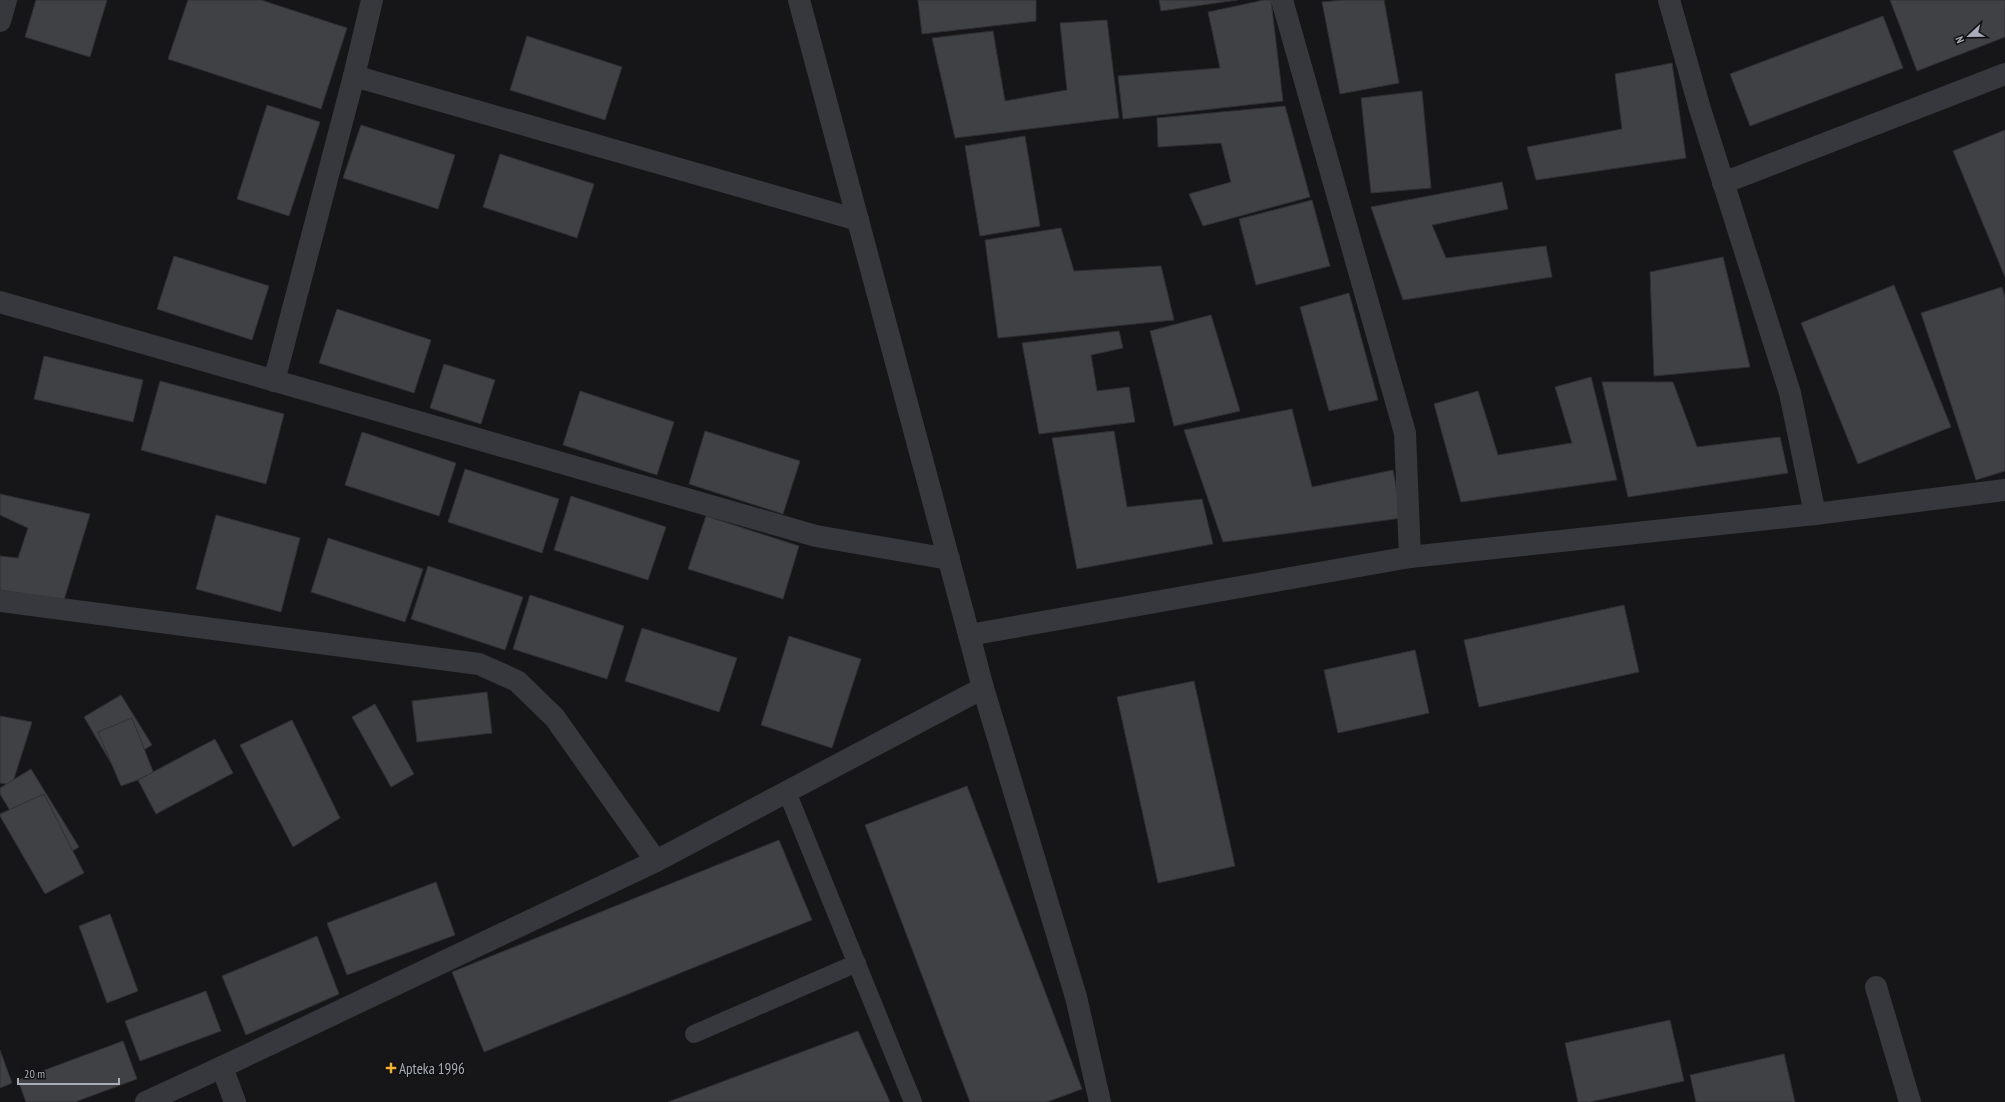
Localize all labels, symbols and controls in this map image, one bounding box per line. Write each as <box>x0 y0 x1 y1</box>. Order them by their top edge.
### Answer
north arrow <box>1949 16 1989 56</box>
text: N <box>1952 34 1967 45</box>
place label: Apteka 1996 <box>399 1059 465 1078</box>
scale bar <box>18 1060 119 1086</box>
marker: Apteka 1996 <box>386 1063 396 1073</box>
text: 20 m <box>24 1066 45 1081</box>

